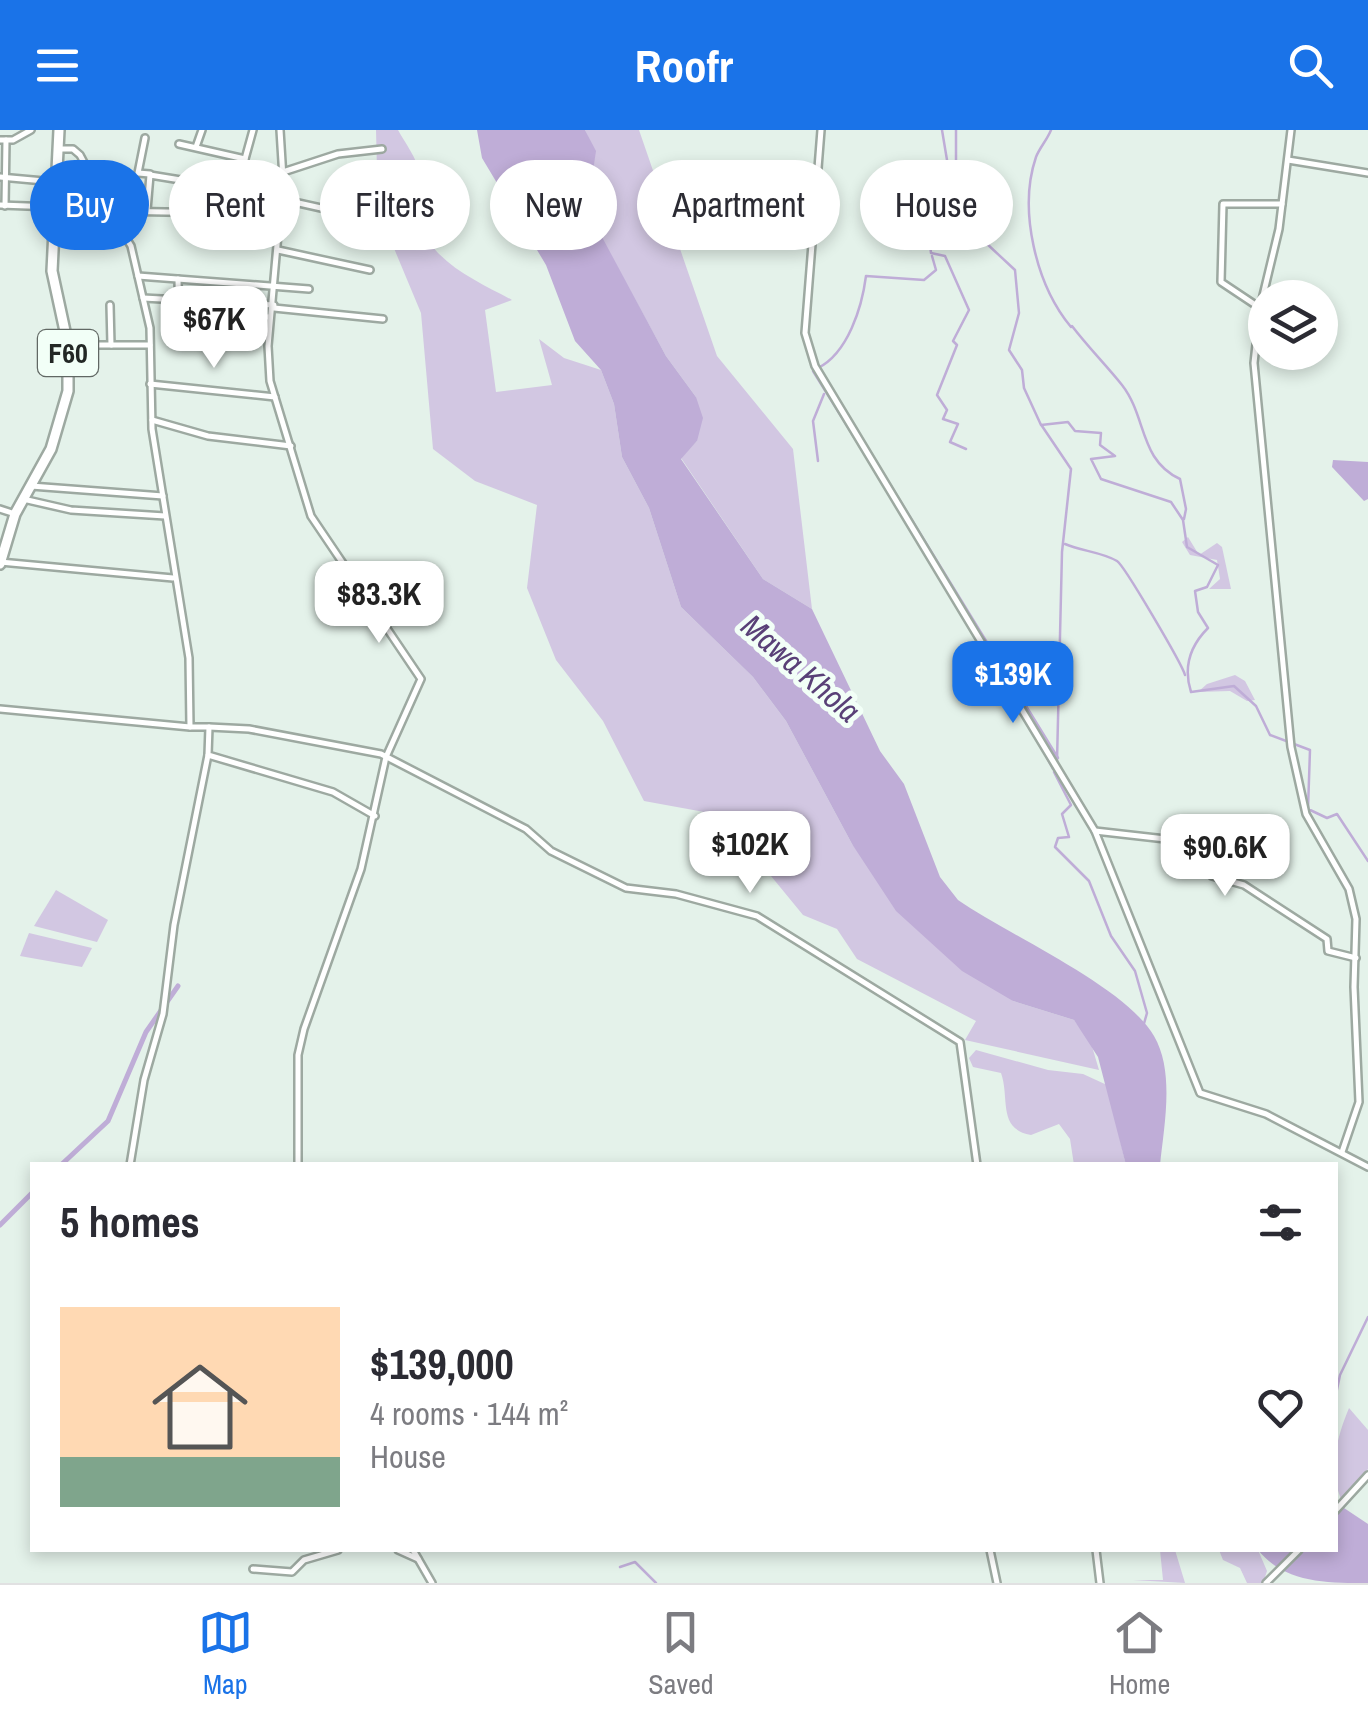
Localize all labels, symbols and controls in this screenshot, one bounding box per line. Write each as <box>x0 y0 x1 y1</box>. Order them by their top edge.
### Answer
text: Roofr <box>635 35 733 96</box>
icon: menu <box>30 38 85 93</box>
icon: search <box>1283 38 1338 93</box>
chip: Buy <box>30 160 149 250</box>
chip: Rent <box>169 160 300 250</box>
chip: Filters <box>320 160 470 250</box>
chip: New <box>490 160 617 250</box>
chip: Apartment <box>637 160 840 250</box>
chip: House <box>860 160 1013 250</box>
map controls <box>1248 280 1338 370</box>
button: layers <box>1248 280 1338 370</box>
pin: $67K <box>155 286 273 371</box>
text: $67K <box>183 297 245 340</box>
road number: F60 <box>38 330 98 376</box>
pin: $83.3K <box>298 561 460 646</box>
text: $83.3K <box>337 572 421 615</box>
water label: Mawa Khola <box>732 604 870 732</box>
pin: $139K <box>943 641 1083 726</box>
text: $139K <box>974 652 1052 695</box>
pin: $102K <box>680 811 820 896</box>
pin: $90.6K <box>1144 814 1306 899</box>
text: $102K <box>711 822 789 865</box>
text: $90.6K <box>1183 825 1267 868</box>
text: 5 homes <box>60 1194 200 1250</box>
icon: filters <box>1253 1195 1308 1250</box>
text: $139,000 <box>370 1336 514 1392</box>
icon: home <box>140 1347 260 1467</box>
icon: heart <box>1253 1380 1308 1435</box>
text: 4 rooms · 144 m² <box>370 1392 568 1435</box>
text: House <box>370 1435 446 1478</box>
tab: Map <box>198 1605 253 1703</box>
tab: Saved <box>648 1605 713 1703</box>
tab: Home <box>1109 1605 1170 1703</box>

